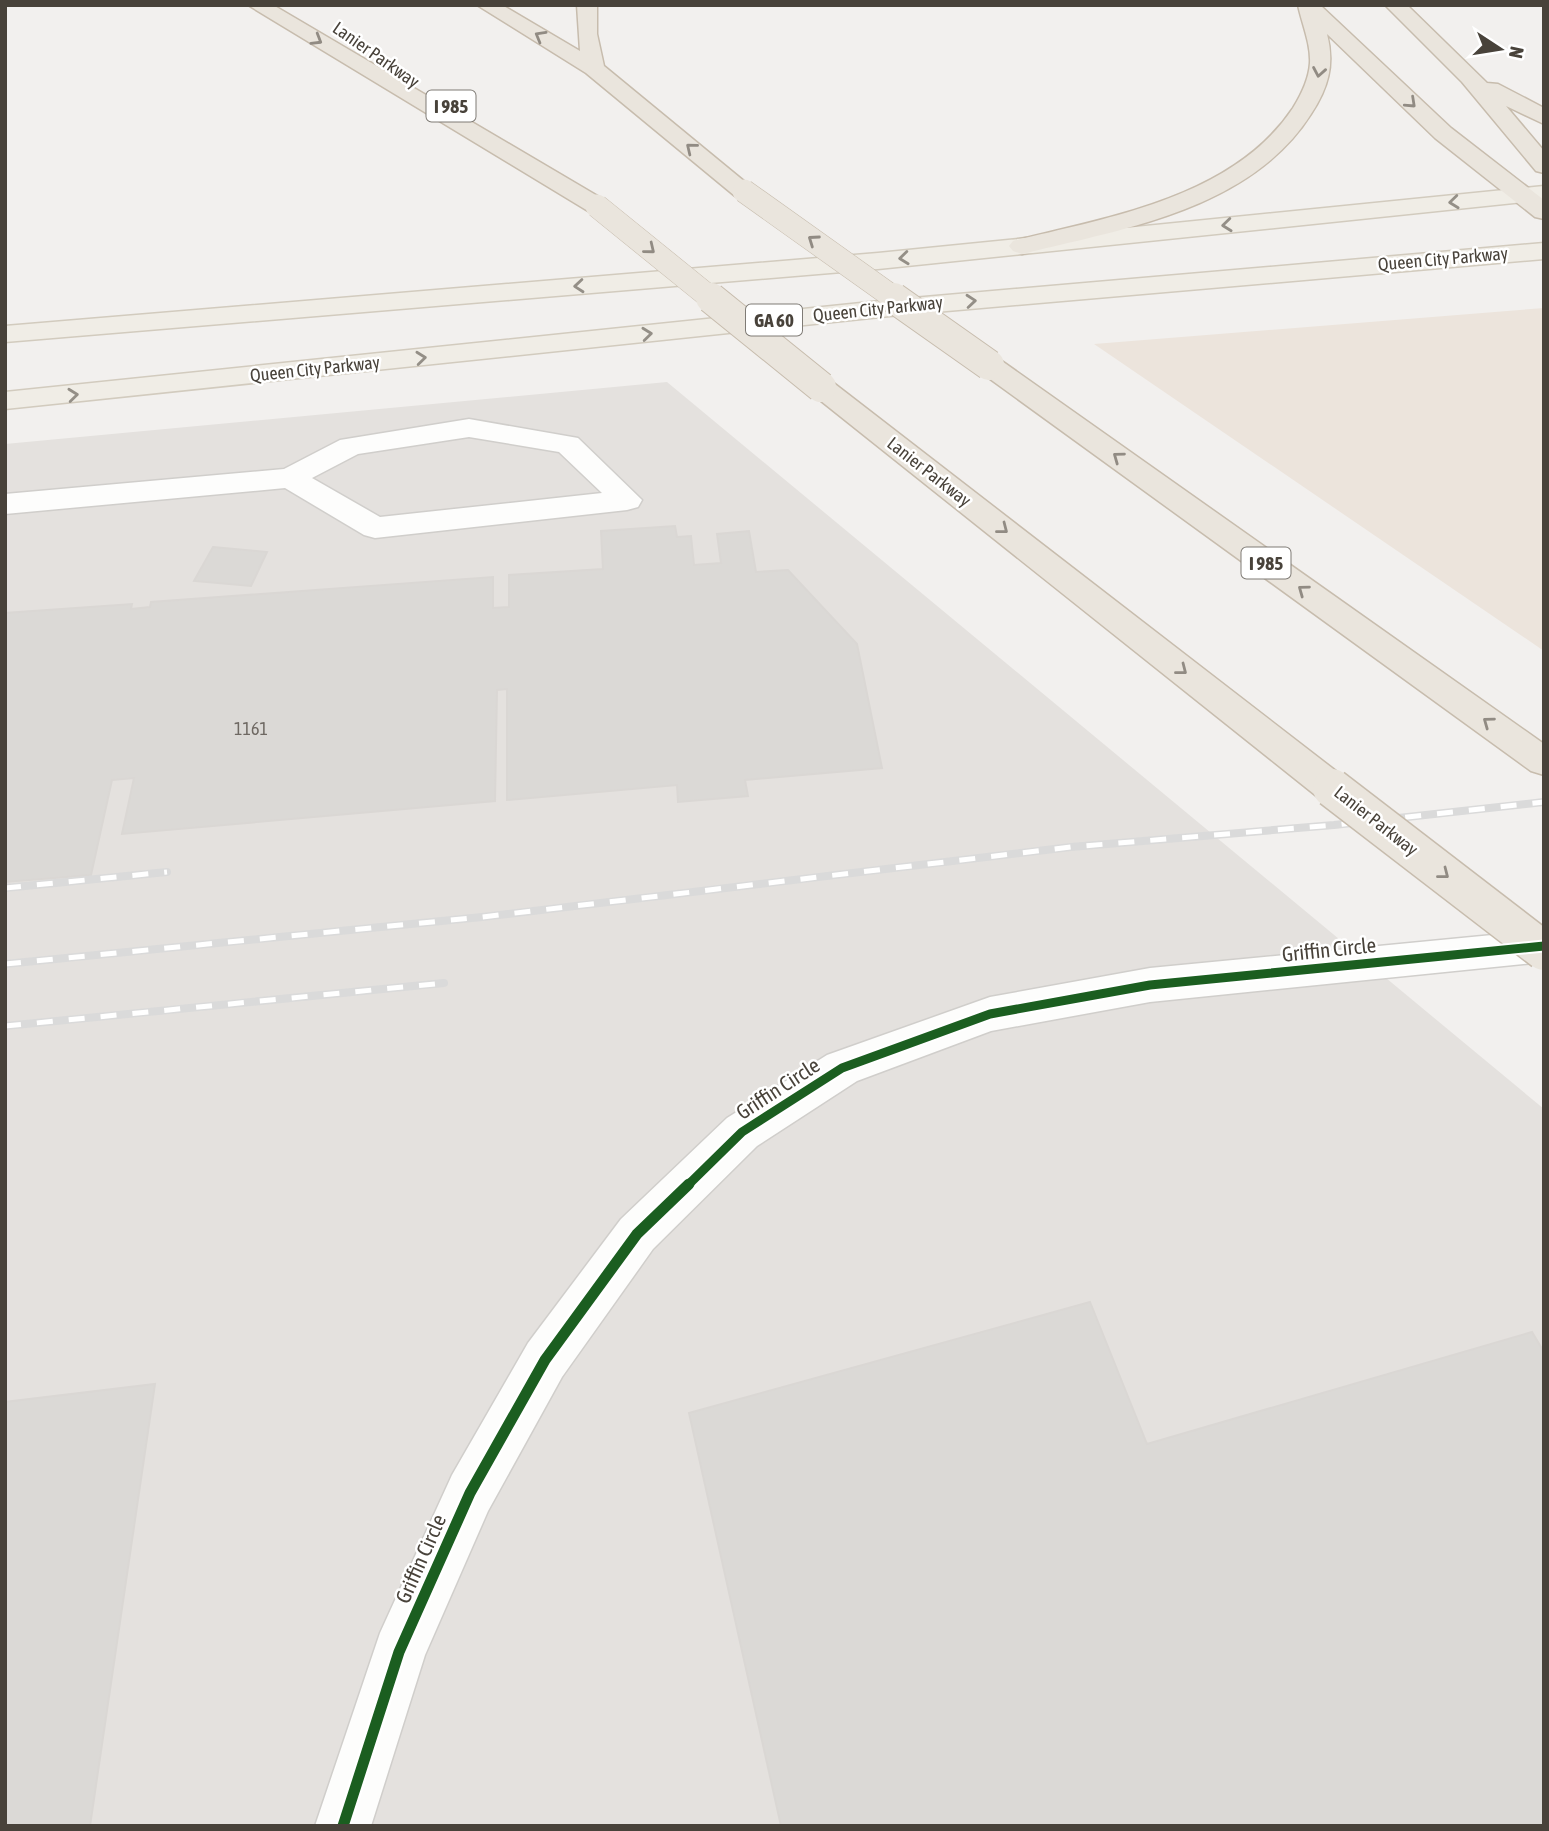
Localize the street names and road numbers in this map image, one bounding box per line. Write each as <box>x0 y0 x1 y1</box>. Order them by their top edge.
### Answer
street label: Lanier Parkway <box>329 17 424 92</box>
road number: I 985 <box>426 90 476 122</box>
street label: Queen City Parkway <box>1377 242 1509 275</box>
street label: Queen City Parkway <box>812 291 944 326</box>
road number: GA 60 <box>746 304 802 336</box>
street label: Queen City Parkway <box>249 351 381 386</box>
street label: Lanier Parkway <box>883 432 975 511</box>
road number: I 985 <box>1242 548 1290 578</box>
street label: Lanier Parkway <box>1330 781 1422 860</box>
street label: Griffin Circle <box>1281 932 1377 966</box>
street label: Griffin Circle <box>731 1052 824 1124</box>
street label: Griffin Circle <box>390 1511 450 1607</box>

